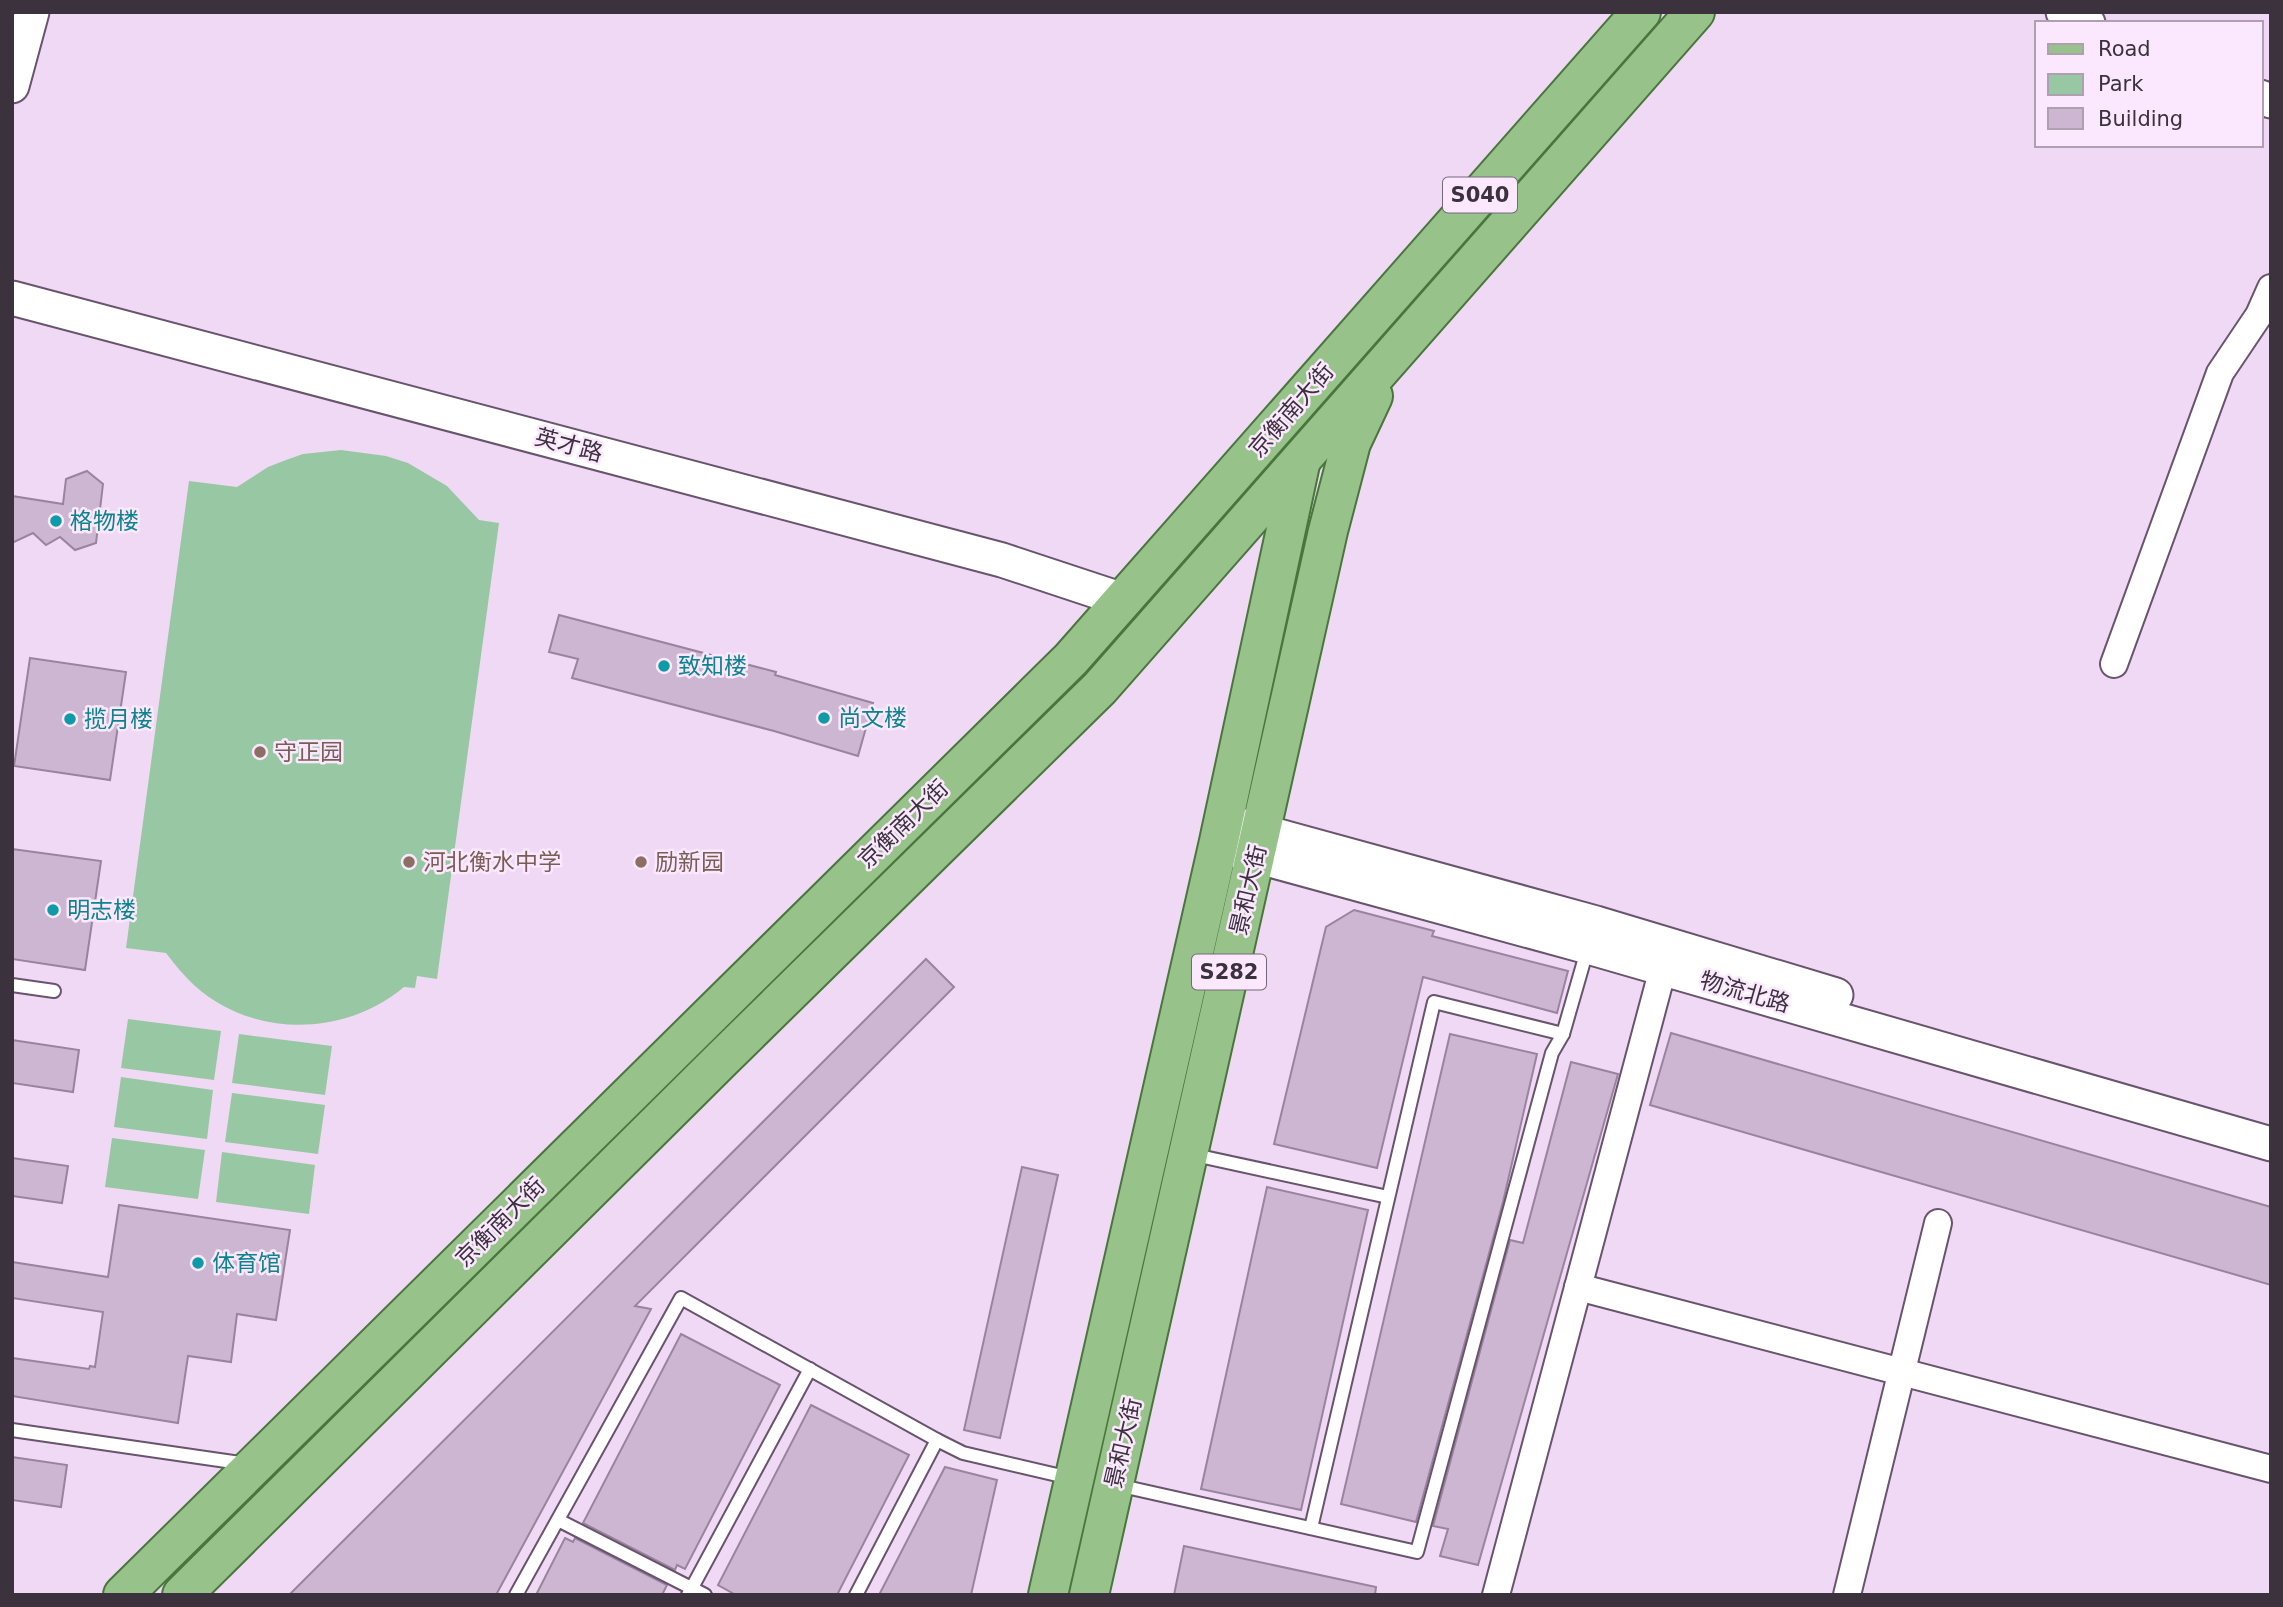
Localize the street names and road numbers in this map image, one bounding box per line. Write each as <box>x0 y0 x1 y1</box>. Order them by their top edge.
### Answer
road number: S040 <box>1443 178 1517 212</box>
street label: 京衡南大街 <box>1243 358 1339 462</box>
street label: 英才路 <box>532 424 606 466</box>
street label: 京衡南大街 <box>853 775 953 873</box>
street label: 景和大街 <box>1225 842 1271 938</box>
road number: S282 <box>1192 954 1266 990</box>
street label: 物流北路 <box>1697 967 1793 1017</box>
street label: 京衡南大街 <box>450 1172 550 1272</box>
street label: 景和大街 <box>1100 1395 1146 1491</box>

